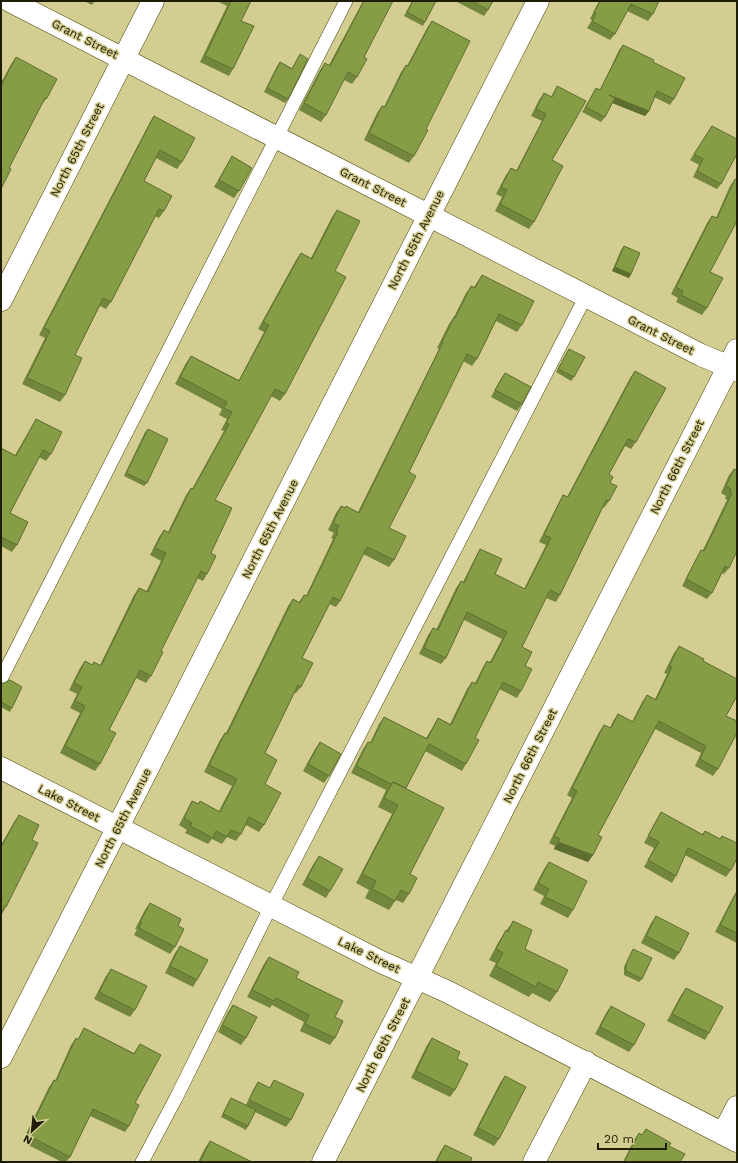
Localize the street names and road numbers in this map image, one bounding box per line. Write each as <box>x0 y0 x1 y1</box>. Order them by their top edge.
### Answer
street label: Grant Street <box>49 16 121 62</box>
street label: North 65th Street <box>47 101 107 199</box>
street label: Grant Street <box>337 164 409 210</box>
street label: North 65th Avenue <box>385 188 447 292</box>
street label: Grant Street <box>625 312 697 358</box>
street label: North 66th Street <box>647 417 707 517</box>
street label: North 65th Avenue <box>239 477 301 581</box>
street label: North 66th Street <box>500 706 560 806</box>
street label: North 65th Avenue <box>92 766 154 870</box>
street label: Lake Street <box>36 781 102 825</box>
street label: Lake Street <box>336 934 402 976</box>
street label: North 66th Street <box>353 995 413 1095</box>

